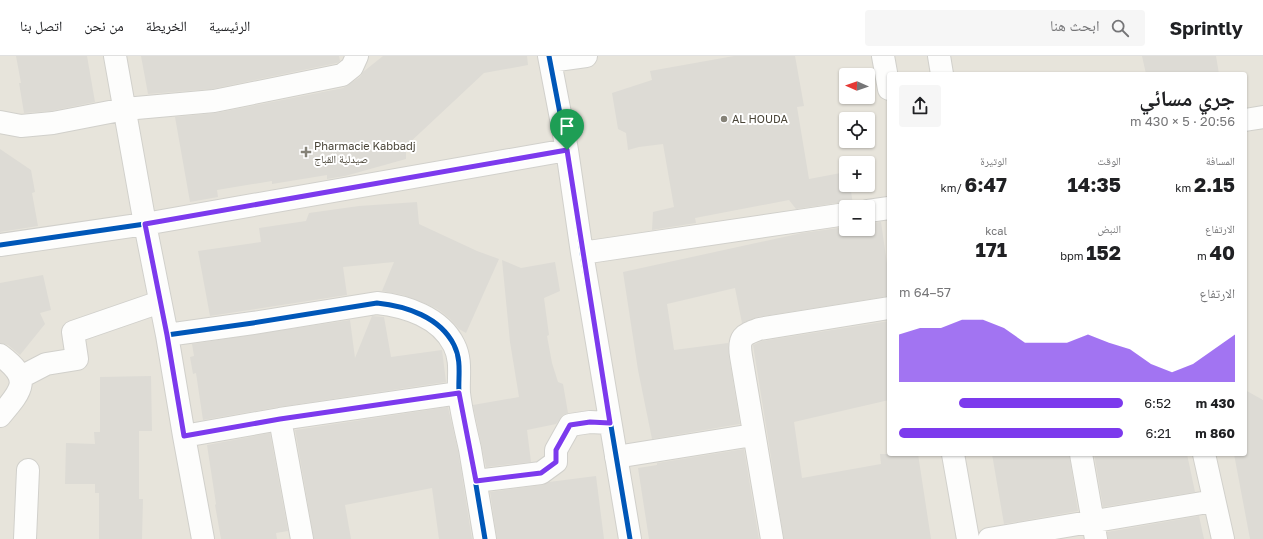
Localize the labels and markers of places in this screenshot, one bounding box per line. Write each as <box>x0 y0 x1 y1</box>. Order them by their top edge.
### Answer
pin <box>550 109 584 150</box>
place label: AL HOUDA <box>732 112 788 125</box>
marker: AL HOUDA <box>719 114 729 124</box>
place label: Pharmacie Kabbadj صيدلية القباج <box>314 139 416 166</box>
marker: Pharmacie Kabbadj صيدلية القباج <box>301 147 311 157</box>

